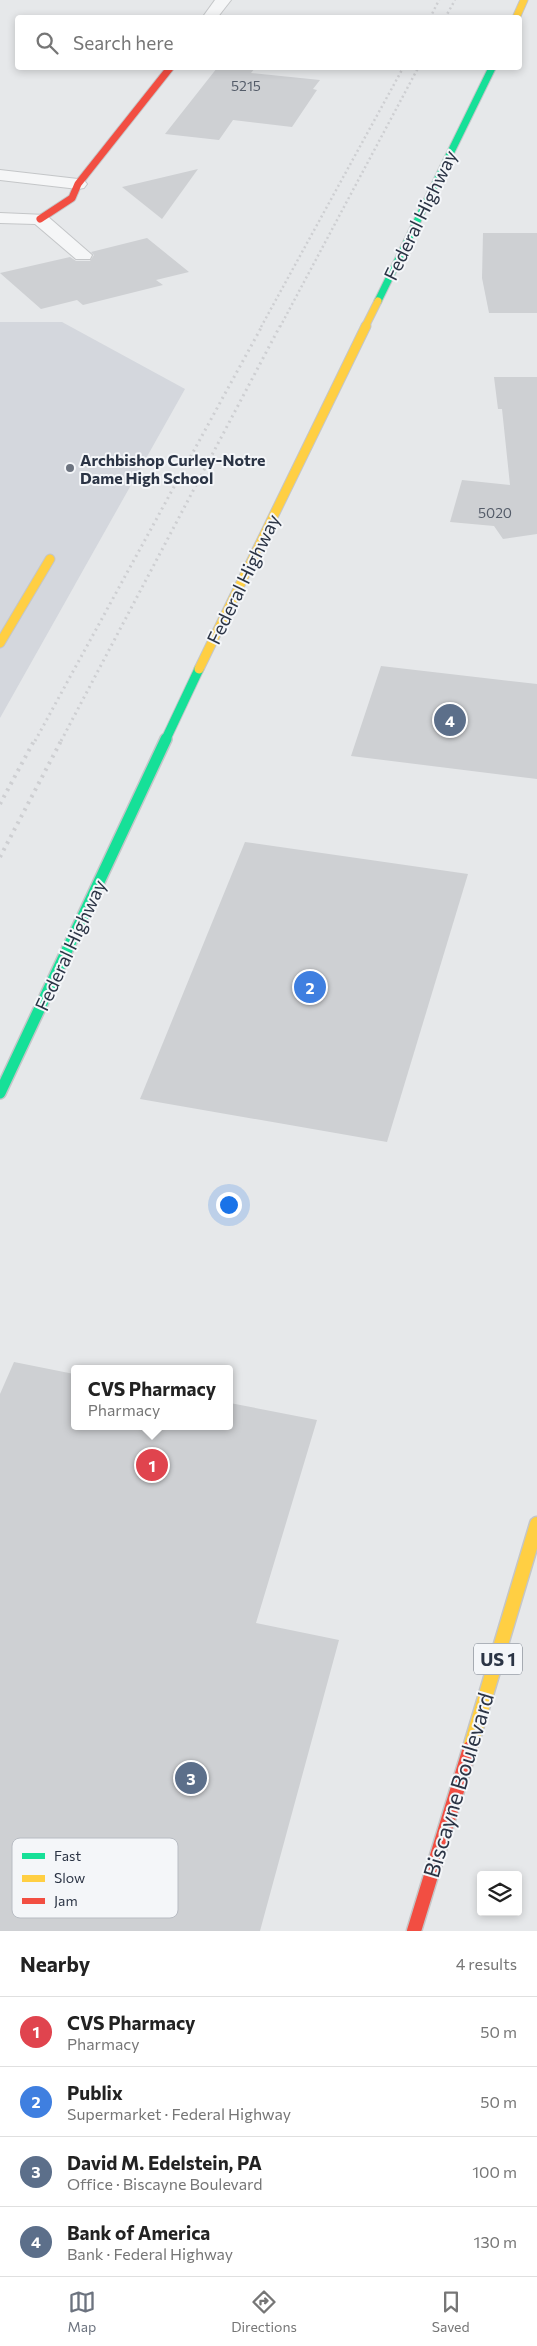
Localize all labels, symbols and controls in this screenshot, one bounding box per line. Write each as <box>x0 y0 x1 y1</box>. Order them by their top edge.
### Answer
search box <box>15 15 522 70</box>
icon: search <box>33 29 61 57</box>
text: Search here <box>73 31 173 54</box>
house number: 5215 <box>231 77 261 94</box>
street label: Federal Highway <box>379 146 462 284</box>
place label: Archbishop Curley-Notre Dame High School <box>80 450 265 487</box>
marker: Archbishop Curley-Notre Dame High School <box>64 462 76 474</box>
house number: 5020 <box>478 504 512 521</box>
street label: Federal Highway <box>202 510 285 648</box>
pin: 4 <box>434 701 466 739</box>
street label: Federal Highway <box>30 876 110 1014</box>
pin: 2 <box>294 968 326 1006</box>
your location <box>216 1192 242 1218</box>
popup <box>71 1365 233 1430</box>
text: CVS Pharmacy <box>88 1377 216 1400</box>
text: Pharmacy <box>88 1400 160 1419</box>
pin: 1 <box>136 1446 168 1484</box>
road number: US 1 <box>474 1644 522 1675</box>
street label: Biscayne Boulevard <box>417 1689 499 1881</box>
pin: 3 <box>175 1759 207 1797</box>
legend <box>12 1838 178 1918</box>
text: Fast <box>54 1847 81 1864</box>
text: Slow <box>54 1869 85 1886</box>
map controls <box>477 1871 522 1916</box>
button: layers <box>477 1871 522 1916</box>
text: Jam <box>54 1892 78 1909</box>
text: Nearby <box>20 1951 90 1976</box>
text: 4 results <box>456 1954 517 1973</box>
text: CVS Pharmacy <box>67 2011 196 2034</box>
text: 1 <box>32 2022 40 2041</box>
text: 50 m <box>480 2022 517 2041</box>
text: Pharmacy <box>67 2034 140 2053</box>
text: Publix <box>67 2081 123 2104</box>
text: 2 <box>31 2092 41 2111</box>
text: 50 m <box>480 2092 517 2111</box>
text: Supermarket · Federal Highway <box>67 2104 291 2123</box>
text: David M. Edelstein, PA <box>67 2151 262 2174</box>
text: 3 <box>31 2162 41 2181</box>
text: 100 m <box>472 2162 517 2181</box>
text: Office · Biscayne Boulevard <box>67 2174 262 2193</box>
text: Bank of America <box>67 2221 210 2244</box>
text: 4 <box>31 2232 41 2251</box>
text: 130 m <box>474 2232 517 2251</box>
text: Bank · Federal Highway <box>67 2244 233 2263</box>
tab: Map <box>67 2288 96 2335</box>
tab: Directions <box>231 2288 297 2335</box>
tab: Saved <box>432 2288 470 2335</box>

